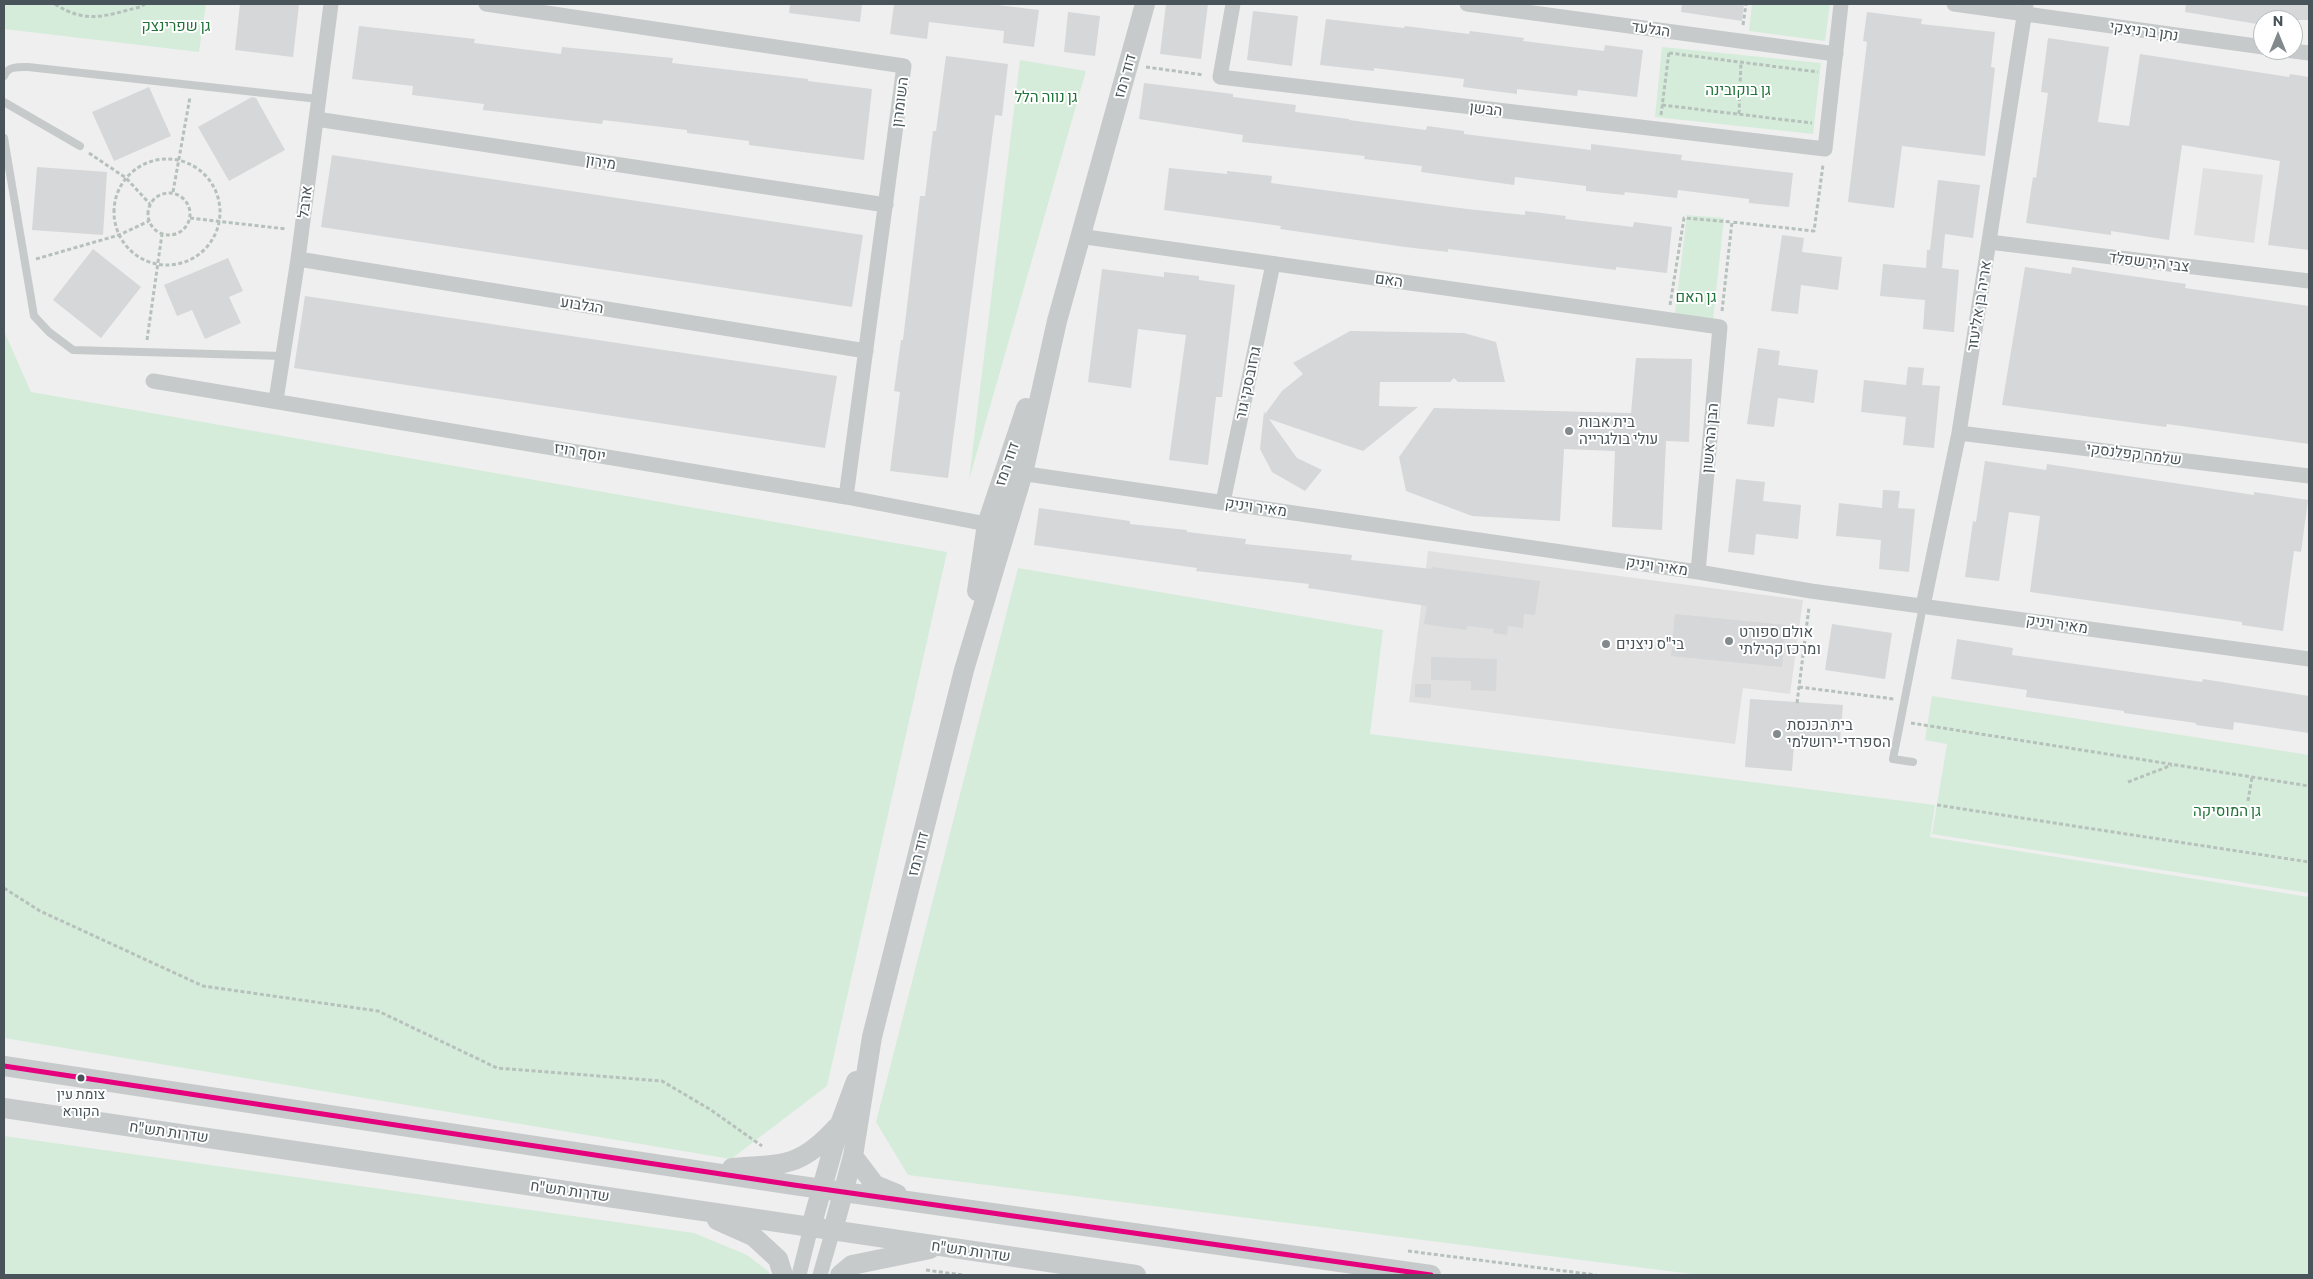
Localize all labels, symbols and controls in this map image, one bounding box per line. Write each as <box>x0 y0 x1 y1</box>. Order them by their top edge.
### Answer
north arrow <box>2253 10 2303 60</box>
text: N <box>2273 12 2283 29</box>
park label: גן שפרינצק <box>141 17 211 35</box>
street label: הגלעד <box>1631 17 1671 41</box>
street label: נתן ברניצקי <box>2108 17 2180 45</box>
street label: דוד רמז <box>1110 52 1140 100</box>
street label: השומרון <box>888 76 912 128</box>
park label: גן בוקובינה <box>1705 81 1771 99</box>
park label: גן נווה הלל <box>1014 88 1078 106</box>
street label: הבשן <box>1469 98 1503 120</box>
street label: מירון <box>585 151 617 173</box>
street label: ארבל <box>294 185 316 219</box>
street label: צבי הירשפלד <box>2108 248 2190 276</box>
street label: אריה בן אליעזר <box>1963 259 1995 353</box>
street label: האם <box>1374 269 1404 291</box>
park label: גן האם <box>1676 288 1716 306</box>
street label: הגלבוע <box>559 293 605 317</box>
street label: גרזובסקי גור <box>1231 345 1265 421</box>
street label: הבן הראשון <box>1698 402 1722 474</box>
place label: בית אבות עולי בולגרייה <box>1579 413 1658 448</box>
marker: בית אבות עולי בולגרייה <box>1563 425 1575 437</box>
street label: יוסף רויז <box>553 439 607 465</box>
street label: שלמה קפלנסקי <box>2085 439 2183 469</box>
street label: דוד רמז <box>991 440 1023 488</box>
street label: מאיר ויניק <box>1224 494 1288 520</box>
street label: מאיר ויניק <box>1625 553 1689 579</box>
street label: מאיר ויניק <box>2025 611 2089 637</box>
place label: אולם ספורט ומרכז קהילתי <box>1739 623 1821 658</box>
place label: בי"ס ניצנים <box>1616 635 1684 653</box>
marker: אולם ספורט ומרכז קהילתי <box>1723 635 1735 647</box>
marker: בי"ס ניצנים <box>1600 638 1612 650</box>
place label: בית הכנסת הספרדי-ירושלמי <box>1787 716 1891 751</box>
marker: בית הכנסת הספרדי-ירושלמי <box>1771 728 1783 740</box>
park label: גן המוסיקה <box>2193 802 2261 820</box>
street label: דוד רמז <box>904 830 932 878</box>
marker: צומת עין הקורא <box>76 1073 86 1083</box>
place label: צומת עין הקורא <box>57 1086 105 1118</box>
street label: שדרות תש"ח <box>128 1118 210 1146</box>
street label: שדרות תש"ח <box>529 1177 611 1205</box>
street label: שדרות תש"ח <box>930 1237 1012 1265</box>

